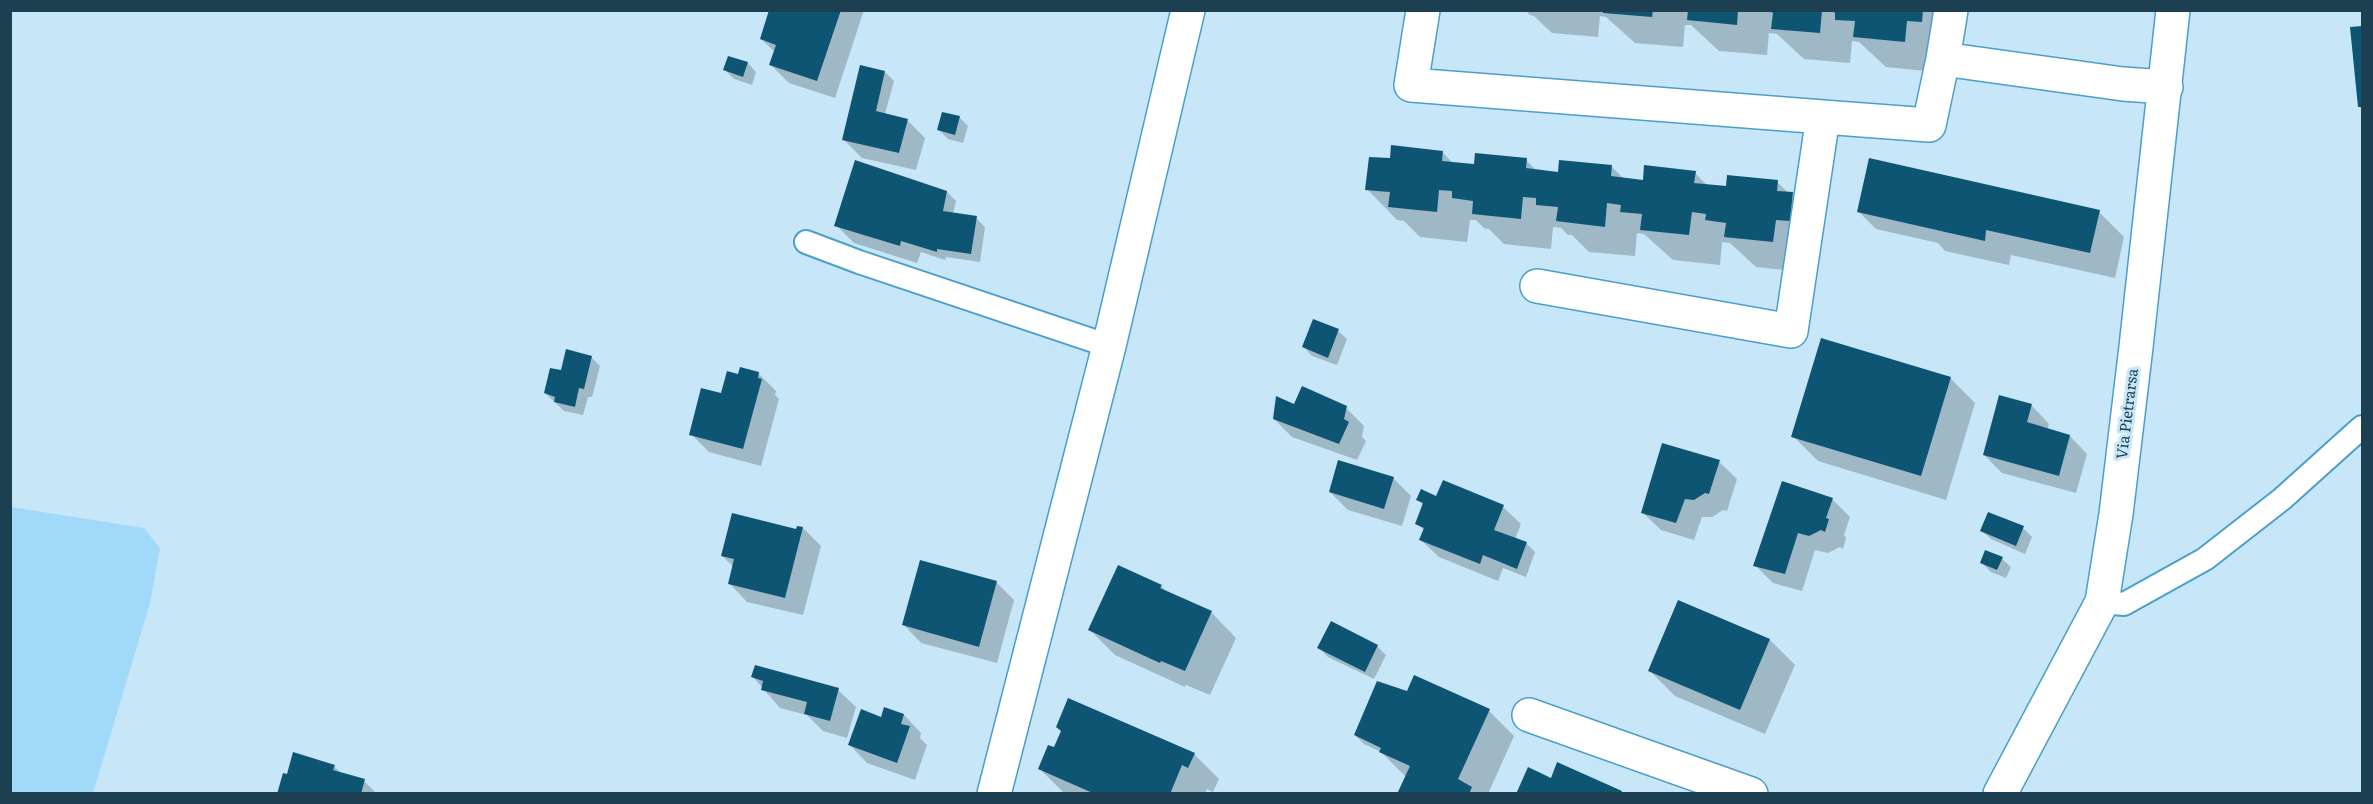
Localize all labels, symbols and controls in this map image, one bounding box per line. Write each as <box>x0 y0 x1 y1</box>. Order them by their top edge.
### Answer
street label: Via Pietrarsa <box>2114 368 2142 460</box>

